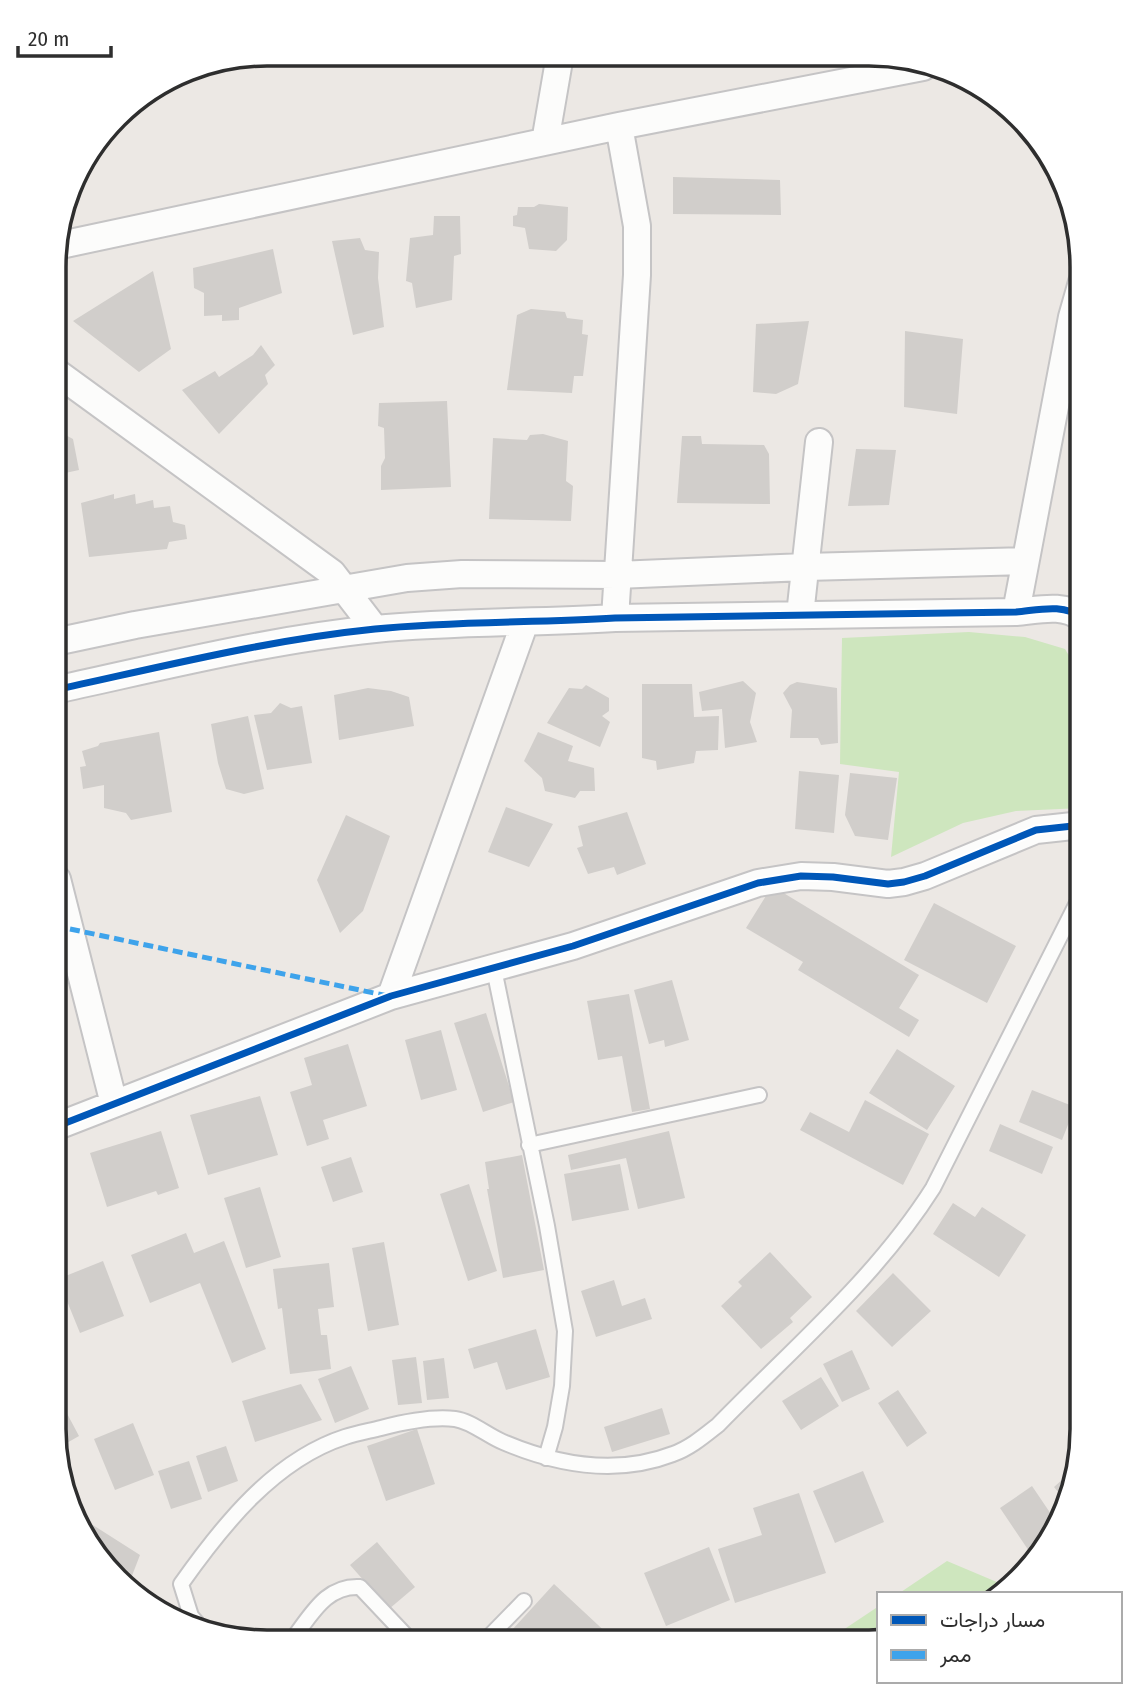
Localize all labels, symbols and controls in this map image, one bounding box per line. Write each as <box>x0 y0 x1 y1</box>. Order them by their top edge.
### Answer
scale bar <box>18 14 110 58</box>
text: 20 m <box>28 26 69 52</box>
legend <box>877 1592 1122 1683</box>
text: مسار دراجات <box>940 1607 1045 1633</box>
text: ممر <box>939 1642 971 1668</box>

